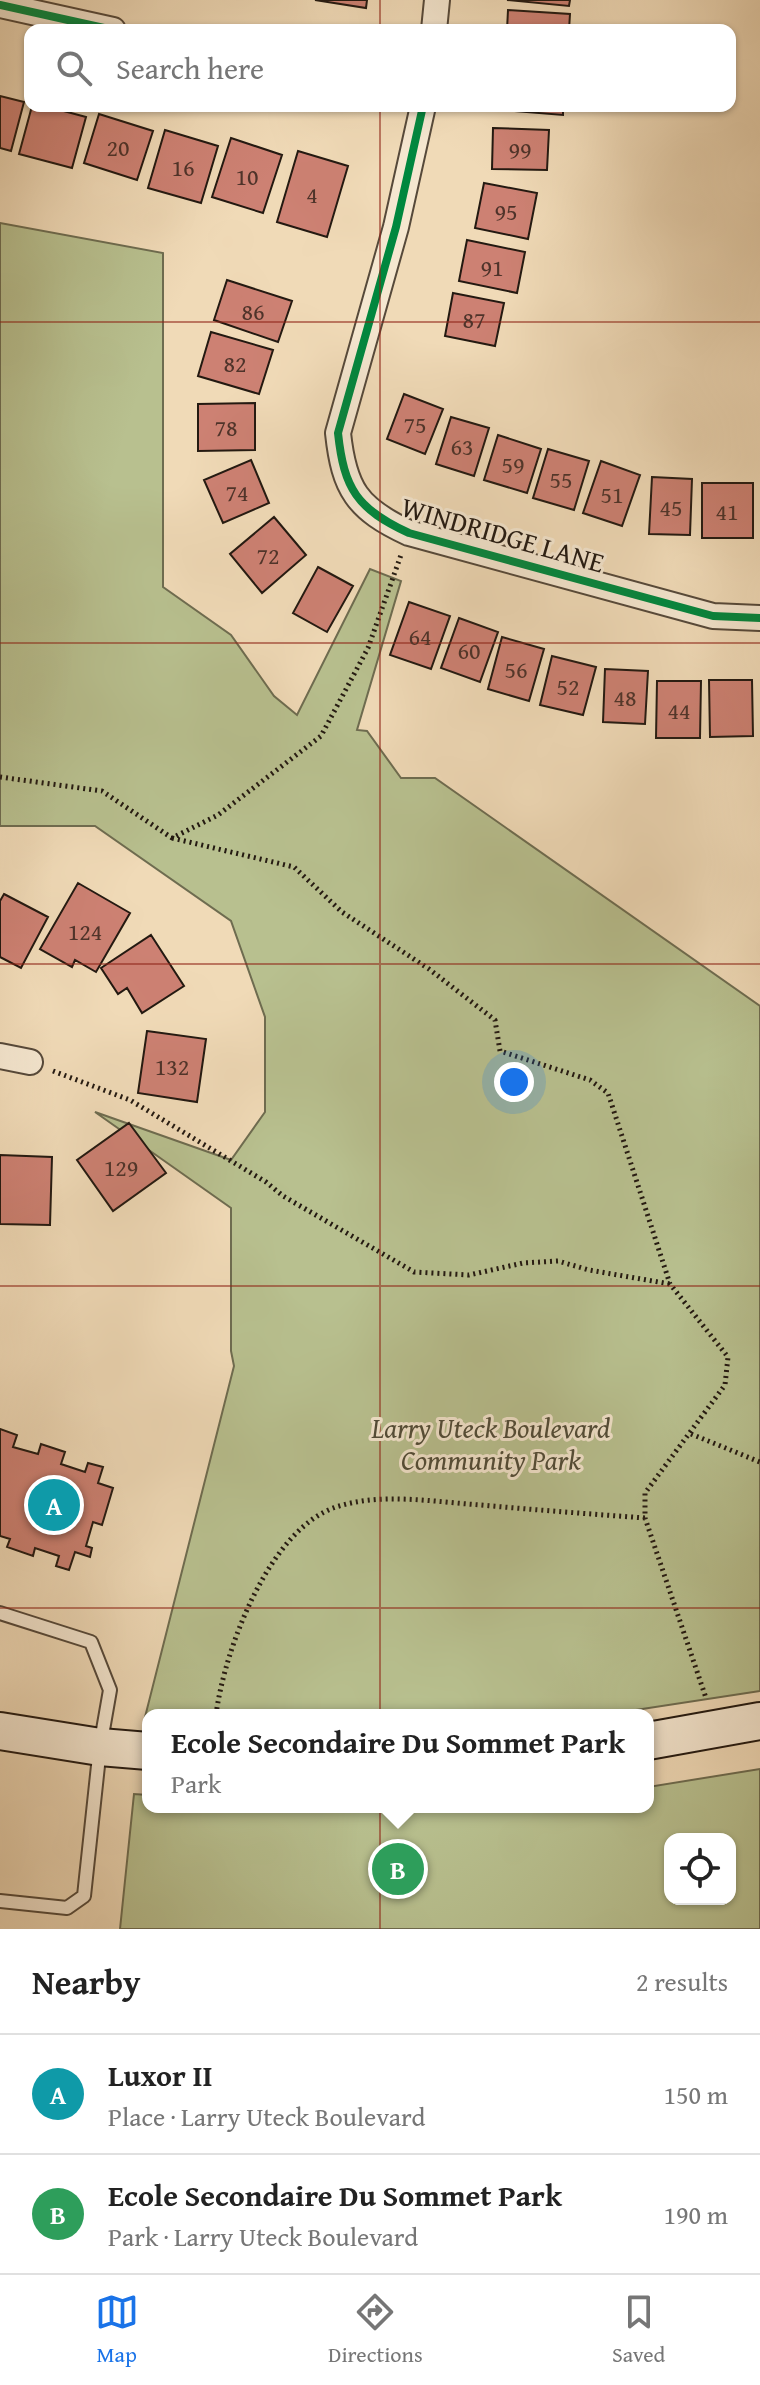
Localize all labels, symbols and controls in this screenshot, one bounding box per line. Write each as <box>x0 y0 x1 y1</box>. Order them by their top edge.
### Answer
search box <box>24 24 736 112</box>
icon: search <box>52 46 96 90</box>
text: Search here <box>116 46 264 90</box>
house number: 20 <box>106 130 130 165</box>
house number: 99 <box>508 132 532 167</box>
house number: 16 <box>171 150 195 185</box>
house number: 10 <box>235 159 259 194</box>
house number: 4 <box>306 177 318 212</box>
house number: 95 <box>494 194 518 229</box>
house number: 91 <box>480 250 504 285</box>
house number: 86 <box>241 294 265 329</box>
house number: 87 <box>462 302 486 337</box>
house number: 82 <box>223 346 247 381</box>
house number: 75 <box>403 407 427 442</box>
house number: 78 <box>214 410 238 445</box>
house number: 63 <box>450 429 474 464</box>
house number: 59 <box>501 447 525 482</box>
house number: 55 <box>549 462 573 497</box>
house number: 74 <box>225 475 249 510</box>
house number: 51 <box>600 477 624 512</box>
street label: WINDRIDGE LANE <box>397 485 609 583</box>
house number: 45 <box>659 490 683 525</box>
house number: 41 <box>715 494 739 529</box>
house number: 72 <box>256 538 280 573</box>
house number: 64 <box>408 619 432 654</box>
house number: 60 <box>457 633 481 668</box>
house number: 56 <box>504 652 528 687</box>
house number: 52 <box>556 669 580 704</box>
house number: 48 <box>613 680 637 715</box>
house number: 44 <box>667 693 691 728</box>
house number: 124 <box>68 914 102 949</box>
house number: 132 <box>155 1049 189 1084</box>
your location <box>494 1062 534 1102</box>
house number: 129 <box>104 1150 138 1185</box>
park label: Larry Uteck Boulevard Community Park <box>370 1407 611 1480</box>
pin: A <box>28 1475 80 1535</box>
popup <box>142 1709 654 1813</box>
text: Ecole Secondaire Du Sommet Park <box>171 1720 625 1764</box>
text: Park <box>171 1764 221 1803</box>
map controls <box>664 1833 736 1905</box>
button: locate <box>664 1833 736 1905</box>
pin: B <box>372 1839 424 1899</box>
text: Nearby <box>32 1957 141 2006</box>
text: 2 results <box>636 1962 728 2001</box>
text: Luxor II <box>108 2053 213 2097</box>
text: A <box>50 2075 66 2114</box>
text: 150 m <box>663 2075 728 2114</box>
text: Place · Larry Uteck Boulevard <box>108 2097 425 2136</box>
text: Ecole Secondaire Du Sommet Park <box>108 2173 562 2217</box>
text: B <box>50 2195 66 2234</box>
text: 190 m <box>663 2195 728 2234</box>
text: Park · Larry Uteck Boulevard <box>108 2217 418 2256</box>
tab: Map <box>95 2290 139 2370</box>
tab: Directions <box>328 2290 423 2370</box>
tab: Saved <box>612 2290 665 2370</box>

